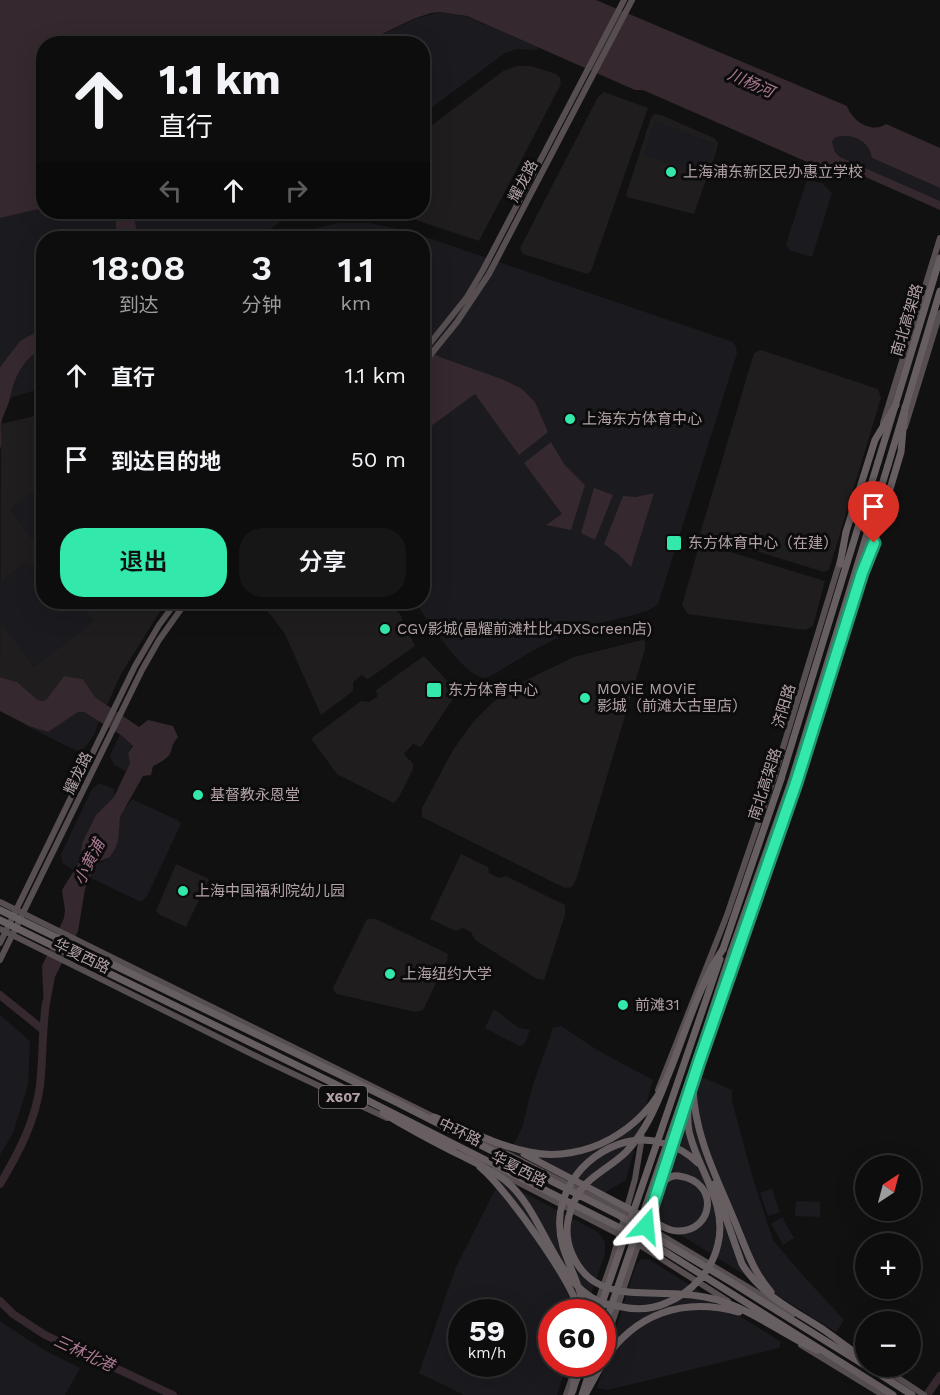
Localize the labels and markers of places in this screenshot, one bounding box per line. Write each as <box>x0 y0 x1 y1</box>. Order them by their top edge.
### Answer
place label: 上海浦东新区民办惠立学校 <box>683 163 863 181</box>
marker: 上海浦东新区民办惠立学校 <box>664 165 678 179</box>
place label: 上海东方体育中心 <box>582 410 702 428</box>
marker: 上海东方体育中心 <box>563 412 577 426</box>
pin <box>848 481 899 543</box>
marker: 东方体育中心（在建） <box>665 534 683 552</box>
place label: 东方体育中心（在建） <box>688 534 838 552</box>
place label: CGV影城(晶耀前滩杜比4DXScreen店) <box>397 620 652 638</box>
marker: CGV影城(晶耀前滩杜比4DXScreen店) <box>378 622 392 636</box>
place label: MOViE MOViE 影城（前滩太古里店） <box>597 680 747 715</box>
marker: 东方体育中心 <box>425 681 443 699</box>
place label: 东方体育中心 <box>448 681 538 699</box>
marker: MOViE MOViE 影城（前滩太古里店） <box>578 691 592 705</box>
place label: 基督教永恩堂 <box>210 786 300 804</box>
marker: 基督教永恩堂 <box>191 788 205 802</box>
place label: 上海中国福利院幼儿园 <box>195 882 345 900</box>
marker: 上海中国福利院幼儿园 <box>176 884 190 898</box>
place label: 上海纽约大学 <box>402 965 492 983</box>
marker: 上海纽约大学 <box>383 967 397 981</box>
place label: 前滩31 <box>635 996 680 1014</box>
marker: 前滩31 <box>616 998 630 1012</box>

